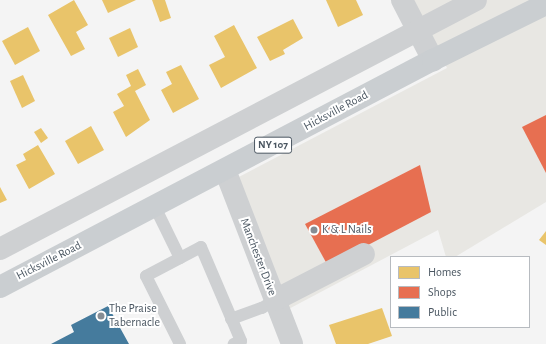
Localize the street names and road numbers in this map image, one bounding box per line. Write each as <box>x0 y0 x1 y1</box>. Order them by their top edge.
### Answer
street label: Hicksville Road <box>301 88 371 134</box>
road number: NY 107 <box>254 136 292 154</box>
street label: Manchester Drive <box>237 216 279 298</box>
street label: Hicksville Road <box>14 238 84 284</box>

